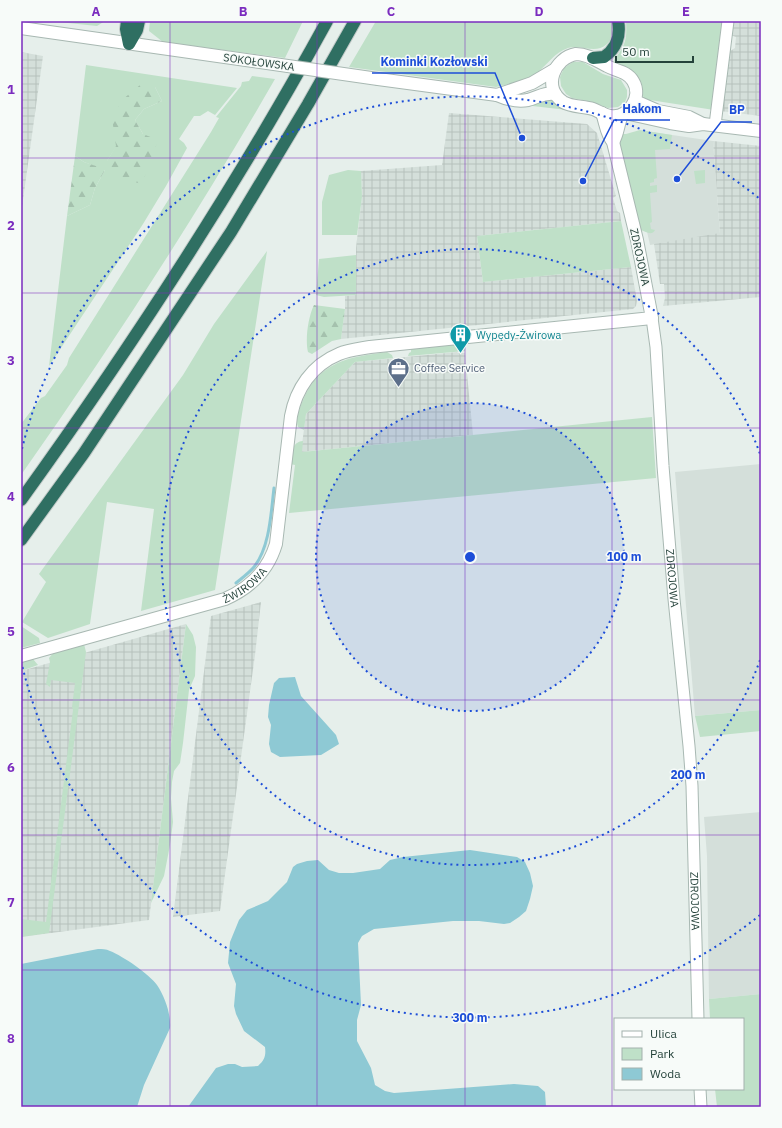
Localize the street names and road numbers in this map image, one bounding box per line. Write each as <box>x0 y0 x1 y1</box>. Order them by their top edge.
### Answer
street label: SOKOŁOWSKA <box>222 50 296 74</box>
street label: ZDROJOWA <box>627 227 653 287</box>
street label: ZDROJOWA <box>663 548 682 608</box>
street label: ŻWIROWA <box>220 564 270 606</box>
street label: ZDROJOWA <box>687 872 703 931</box>

